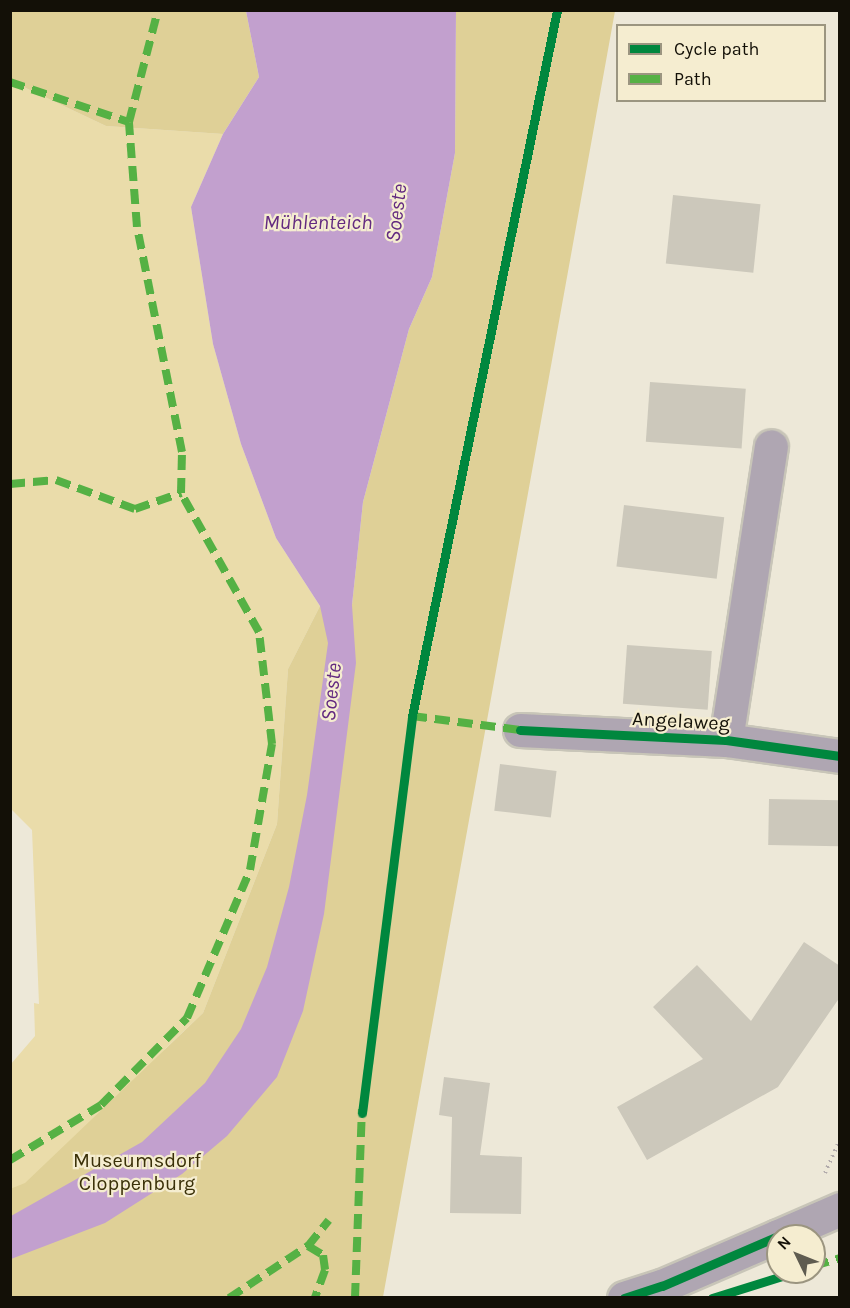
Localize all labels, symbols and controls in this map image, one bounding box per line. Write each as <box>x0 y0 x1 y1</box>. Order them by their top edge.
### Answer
legend <box>616 24 826 102</box>
text: Cycle path <box>674 38 759 60</box>
text: Path <box>674 68 712 90</box>
water label: Soeste <box>380 183 412 243</box>
water label: Mühlenteich <box>264 209 372 235</box>
water label: Soeste <box>315 662 347 722</box>
street label: Angelaweg <box>632 706 730 736</box>
park label: Museumsdorf Cloppenburg <box>73 1148 201 1195</box>
north arrow <box>766 1224 826 1284</box>
text: N <box>773 1232 795 1253</box>

